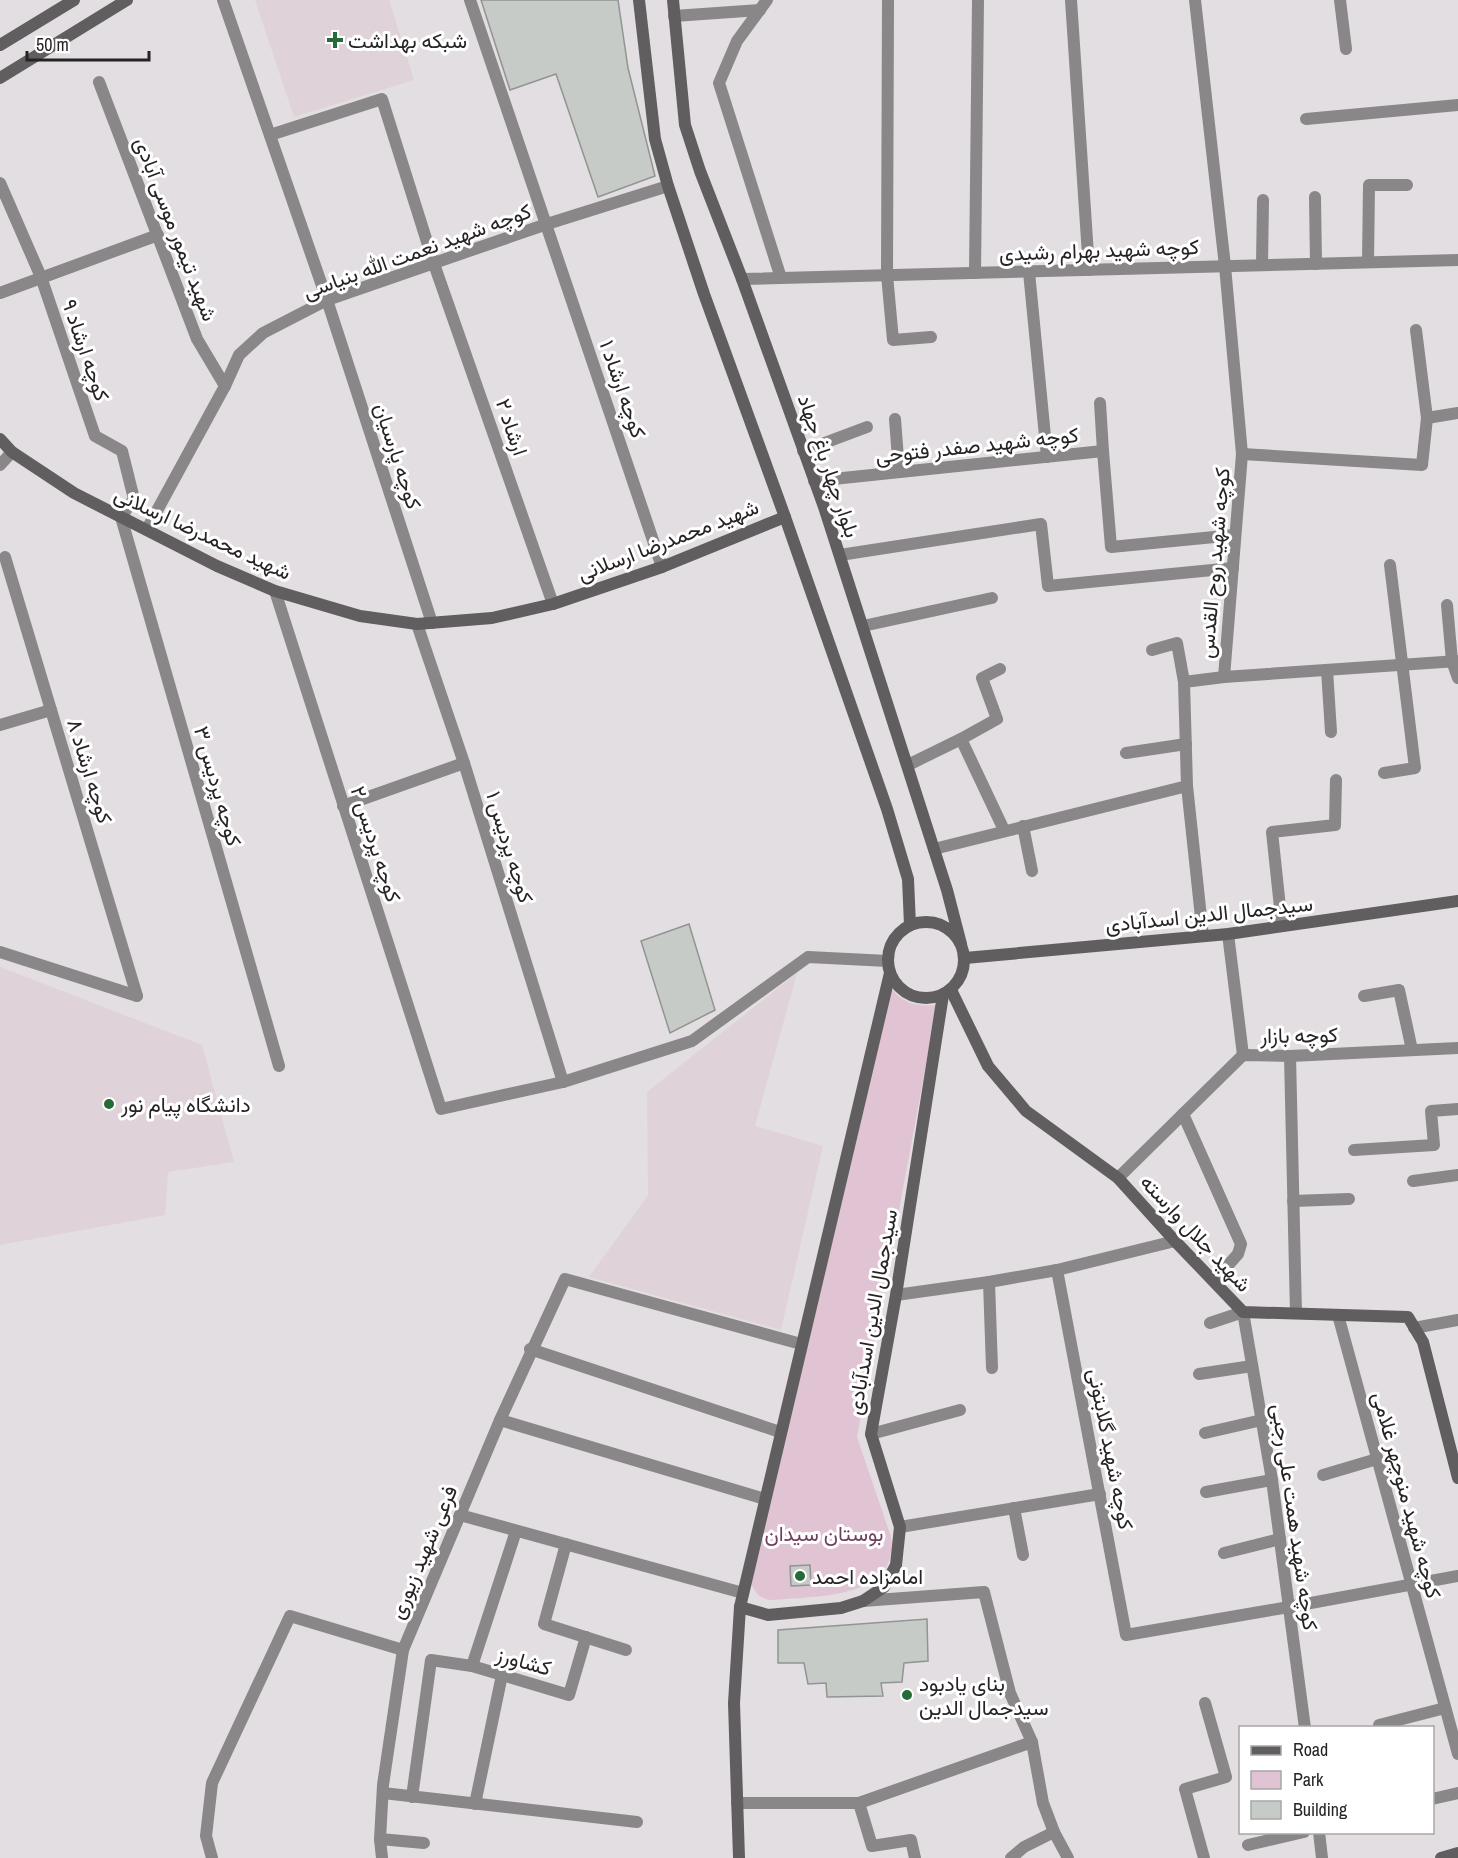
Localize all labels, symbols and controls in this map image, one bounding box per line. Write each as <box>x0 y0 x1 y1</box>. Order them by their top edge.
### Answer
scale bar <box>27 24 148 62</box>
place label: شبکه بهداشت <box>348 26 467 55</box>
marker: شبکه بهداشت <box>326 31 344 49</box>
text: 50 m <box>36 32 69 57</box>
street label: شهید تیمور موسی آبادی <box>128 133 224 325</box>
street label: کوچه شهید نعمت الله بنیاسی <box>299 196 535 306</box>
street label: کوچه شهید بهرام رشیدی <box>998 232 1200 268</box>
street label: کوچه ارشاد ۹ <box>55 295 117 405</box>
street label: کوچه ارشاد ۱ <box>593 336 653 442</box>
street label: بلوار چهار باغ جهاد <box>791 391 867 541</box>
street label: ارشاد ۲ <box>489 395 535 459</box>
street label: کوچه پارسیان <box>367 399 429 513</box>
street label: کوچه شهید صفدر فتوحی <box>874 420 1080 470</box>
street label: کوچه شهید روح القدس <box>1191 466 1237 660</box>
street label: شهید محمدرضا ارسلانی <box>110 479 296 587</box>
street label: شهید محمدرضا ارسلانی <box>573 492 763 588</box>
street label: کوچه ارشاد ۸ <box>60 715 120 827</box>
street label: کوچه پردیس ۳ <box>187 723 249 849</box>
street label: کوچه پردیس ۲ <box>344 782 408 906</box>
street label: کوچه پردیس ۱ <box>479 788 541 906</box>
street label: سیدجمال الدین اسدآبادی <box>1104 889 1314 939</box>
street label: کوچه بازار <box>1259 1020 1338 1050</box>
place label: دانشگاه پیام نور <box>120 1090 251 1119</box>
marker: دانشگاه پیام نور <box>102 1097 116 1111</box>
street label: شهید جلال وارسته <box>1134 1168 1258 1298</box>
street label: سیدجمال الدین اسدآبادی <box>840 1207 904 1417</box>
street label: کوچه شهید گلابتونی <box>1081 1366 1141 1532</box>
street label: کوچه شهید منوچهر غلامی <box>1365 1388 1449 1602</box>
street label: کوچه شهید همت علی رجبی <box>1265 1402 1325 1632</box>
street label: فرعی شهید زیوری <box>382 1481 464 1623</box>
park label: بوستان سیدان <box>764 1519 884 1548</box>
place label: امامزاده احمد <box>812 1562 923 1591</box>
marker: امامزاده احمد <box>793 1569 807 1583</box>
street label: کشاورز <box>492 1639 555 1683</box>
place label: بنای یادبود سیدجمال الدین <box>919 1669 1049 1722</box>
marker: بنای یادبود سیدجمال الدین <box>900 1688 914 1702</box>
legend <box>1239 1726 1434 1834</box>
text: Road <box>1293 1737 1328 1762</box>
text: Park <box>1293 1767 1324 1792</box>
text: Building <box>1293 1797 1348 1822</box>

